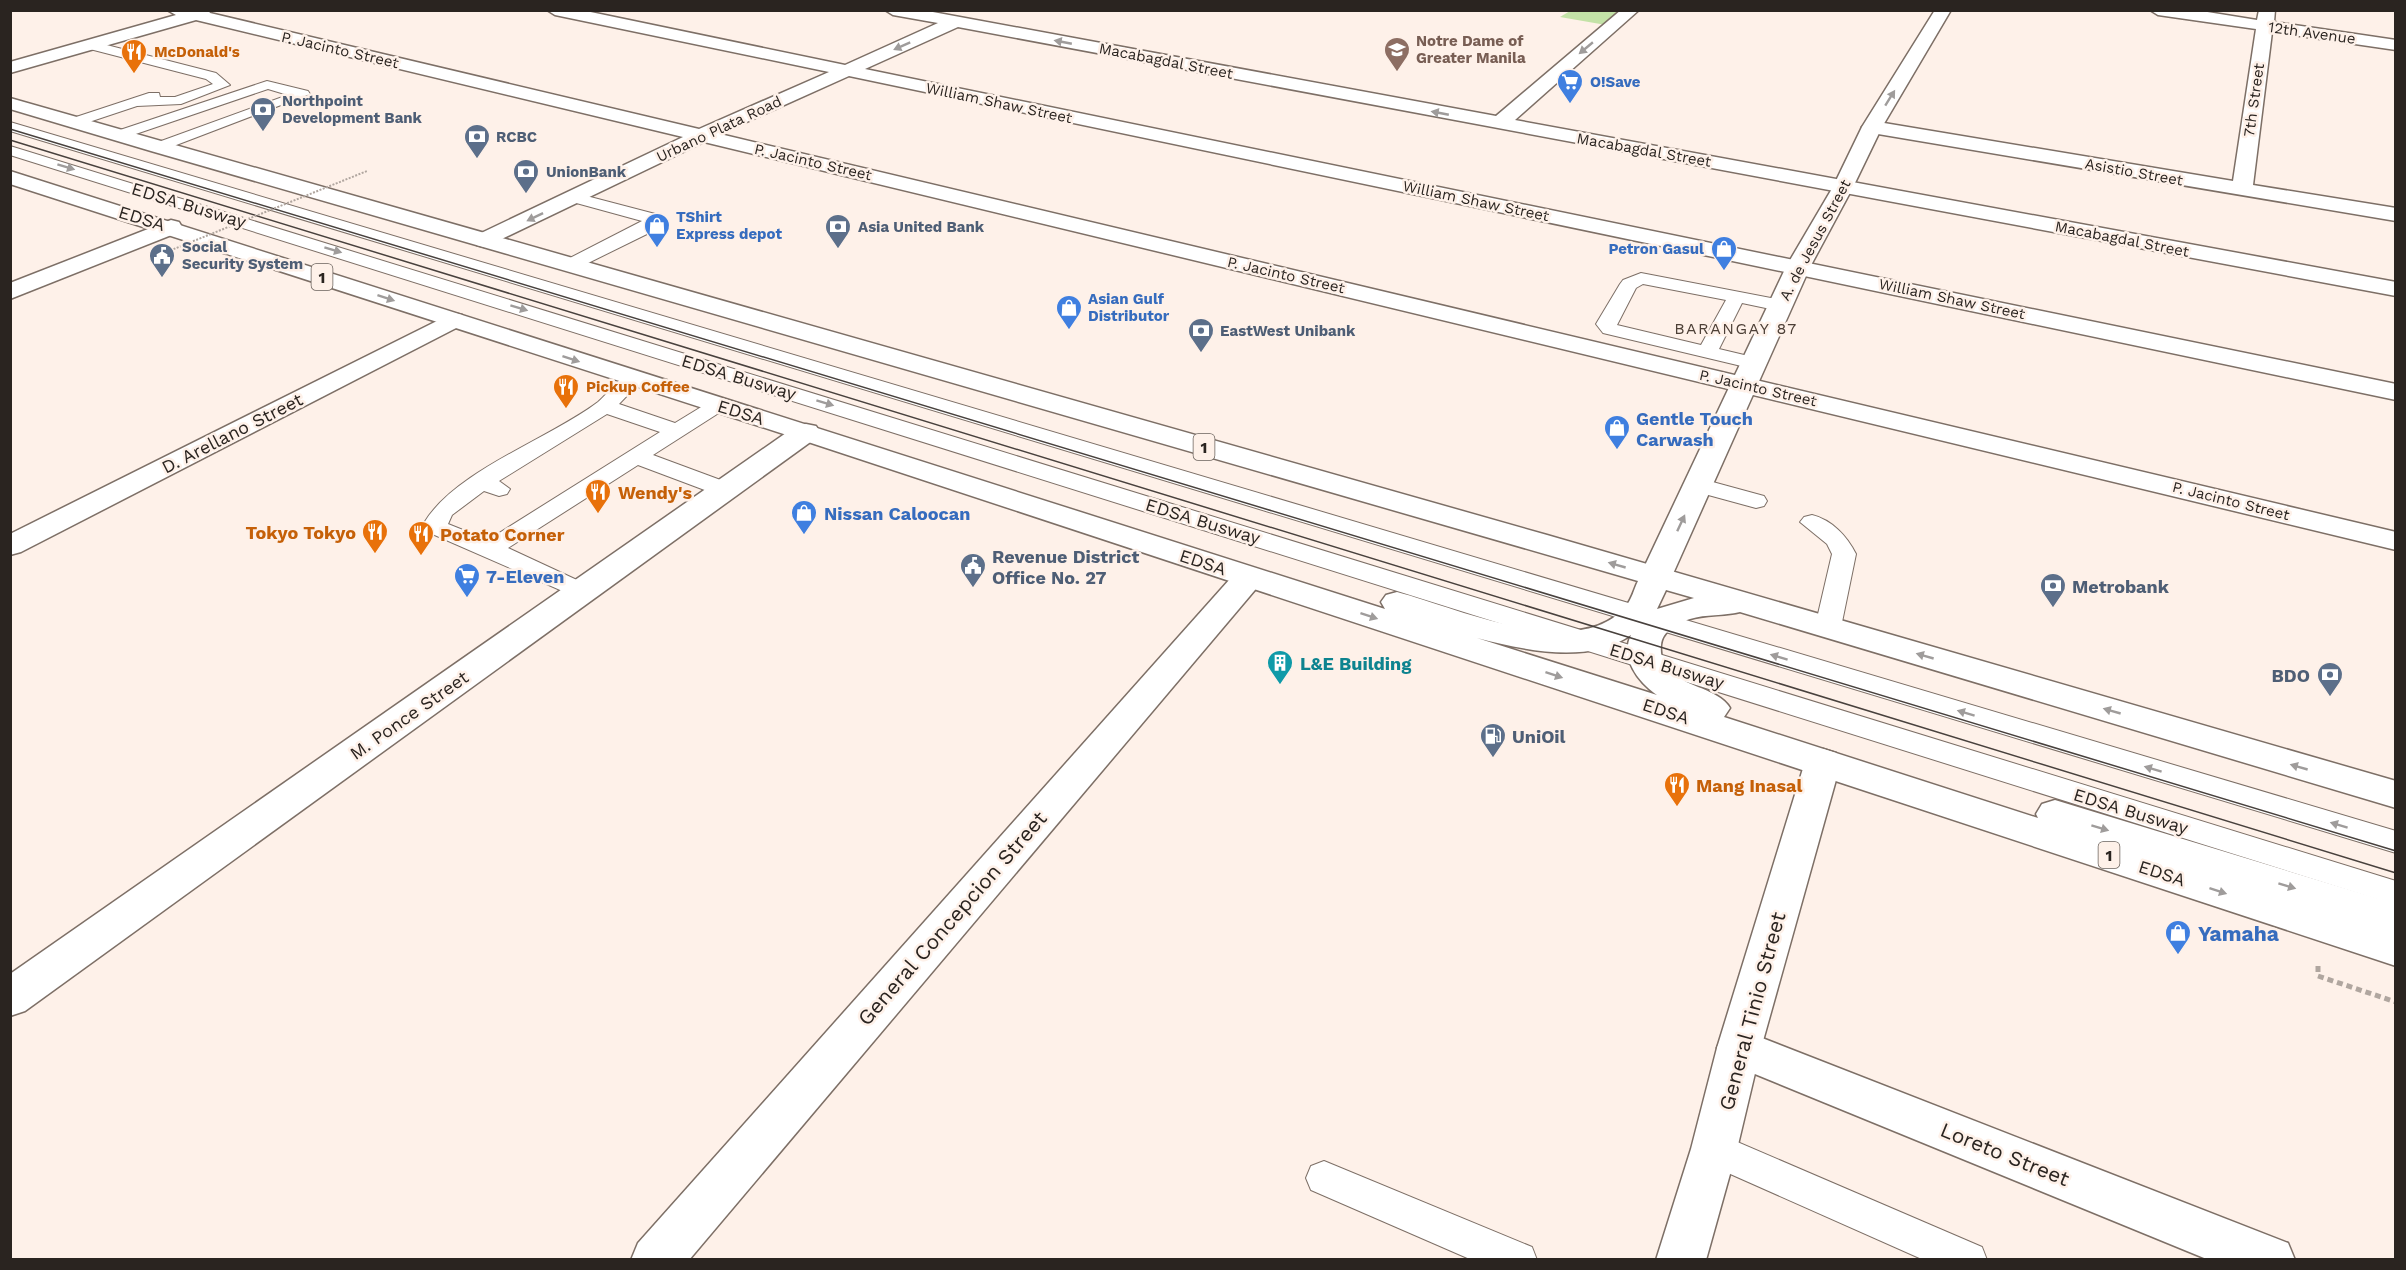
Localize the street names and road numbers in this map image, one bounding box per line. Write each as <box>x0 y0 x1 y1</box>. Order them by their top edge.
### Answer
street label: 12th Avenue <box>2267 18 2357 48</box>
street label: P. Jacinto Street <box>280 28 401 72</box>
street label: Macabagdal Street <box>1097 39 1235 83</box>
street label: 7th Street <box>2240 61 2268 138</box>
street label: William Shaw Street <box>924 79 1075 127</box>
street label: Urbano Plata Road <box>654 92 784 166</box>
street label: Macabagdal Street <box>1575 129 1713 171</box>
street label: P. Jacinto Street <box>753 140 874 184</box>
street label: Asistio Street <box>2084 155 2185 190</box>
street label: A. de Jesus Street <box>1776 176 1855 304</box>
street label: EDSA Busway <box>129 177 249 233</box>
street label: William Shaw Street <box>1401 177 1552 225</box>
street label: EDSA <box>116 201 168 235</box>
street label: Macabagdal Street <box>2053 217 2191 261</box>
street label: P. Jacinto Street <box>1226 253 1347 297</box>
road number: 1 <box>312 264 332 290</box>
street label: William Shaw Street <box>1877 275 2028 323</box>
street label: EDSA Busway <box>679 350 800 405</box>
street label: P. Jacinto Street <box>1698 366 1819 410</box>
street label: D. Arellano Street <box>158 388 306 478</box>
street label: EDSA <box>715 395 767 429</box>
road number: 1 <box>1194 434 1214 460</box>
street label: P. Jacinto Street <box>2171 478 2292 524</box>
street label: EDSA Busway <box>1143 494 1264 549</box>
street label: EDSA <box>1177 545 1229 579</box>
street label: EDSA Busway <box>1607 639 1728 694</box>
street label: M. Ponce Street <box>346 666 473 764</box>
street label: EDSA <box>1640 694 1692 728</box>
street label: EDSA Busway <box>2071 784 2192 839</box>
street label: General Concepcion Street <box>852 806 1052 1030</box>
road number: 1 <box>2098 842 2120 868</box>
street label: EDSA <box>2136 856 2188 890</box>
street label: General Tinio Street <box>1713 909 1791 1113</box>
street label: Loreto Street <box>1937 1117 2073 1191</box>

